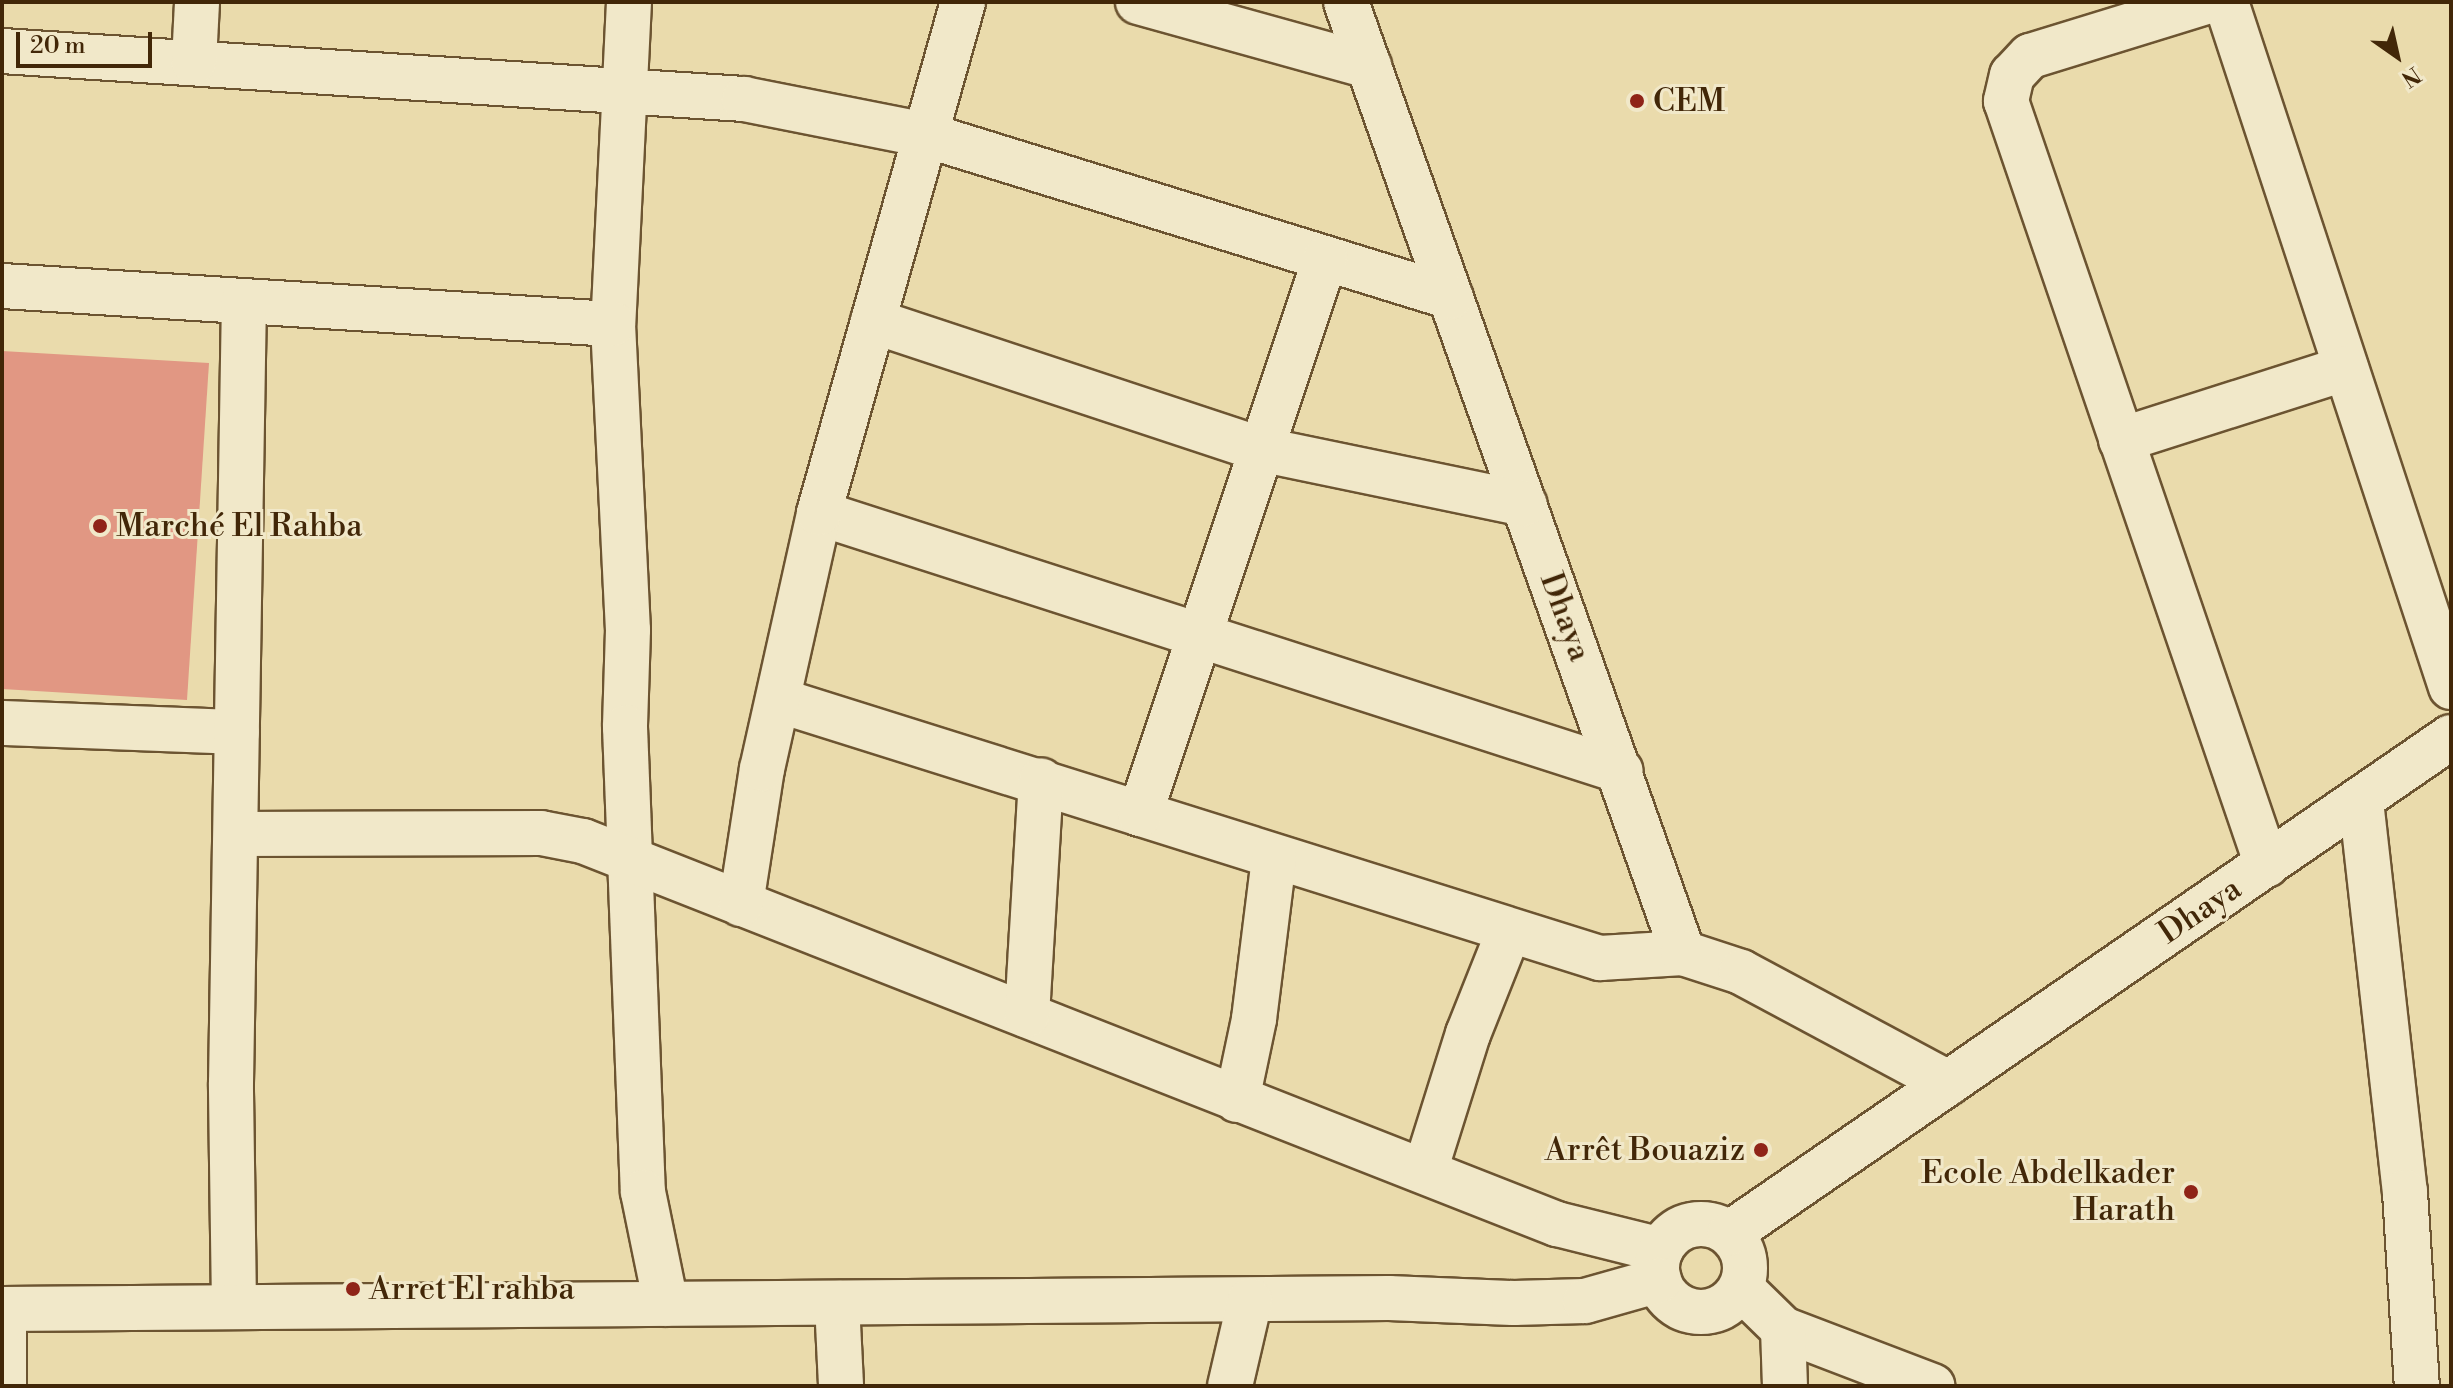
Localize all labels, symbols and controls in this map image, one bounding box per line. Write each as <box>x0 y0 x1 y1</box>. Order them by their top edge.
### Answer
scale bar <box>20 16 156 66</box>
north arrow <box>2357 16 2437 96</box>
text: 20 m <box>30 31 86 61</box>
text: N <box>2396 60 2425 92</box>
place label: CEM <box>1653 82 1725 120</box>
marker: CEM <box>1628 92 1646 110</box>
place label: Marché El Rahba <box>116 507 362 545</box>
marker: Marché El Rahba <box>91 517 109 535</box>
street label: Dhaya <box>1531 567 1599 667</box>
street label: Dhaya <box>2151 870 2249 952</box>
place label: Arrêt Bouaziz <box>1545 1131 1745 1169</box>
marker: Arrêt Bouaziz <box>1752 1141 1770 1159</box>
place label: Ecole Abdelkader Harath <box>1921 1155 2175 1230</box>
marker: Ecole Abdelkader Harath <box>2182 1183 2200 1201</box>
place label: Arret El rahba <box>369 1270 575 1308</box>
marker: Arret El rahba <box>344 1280 362 1298</box>

